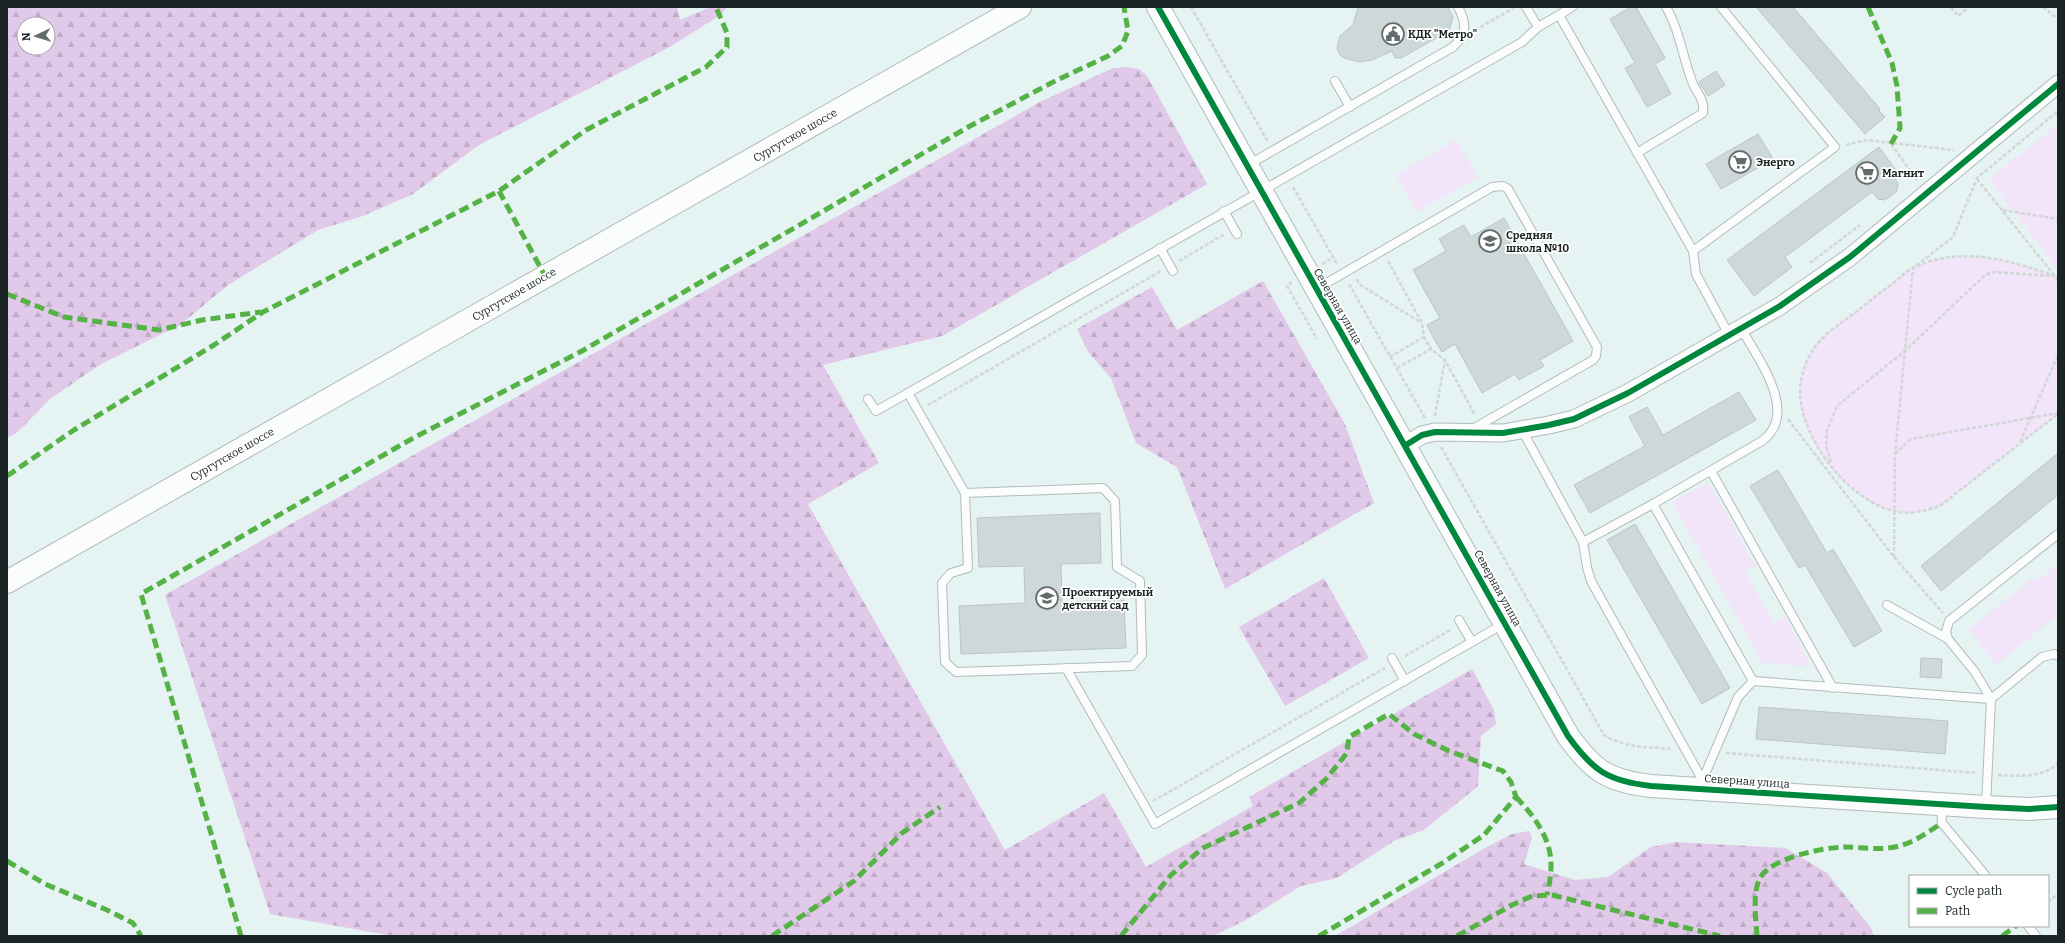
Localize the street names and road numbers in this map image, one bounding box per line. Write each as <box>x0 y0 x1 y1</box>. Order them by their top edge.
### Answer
street label: Сургутское шоссе <box>751 106 840 165</box>
street label: Сургутское шоссе <box>470 265 559 324</box>
street label: Северная улица <box>1311 266 1365 347</box>
street label: Сургутское шоссе <box>188 425 277 484</box>
street label: Северная улица <box>1471 548 1524 629</box>
street label: Северная улица <box>1704 772 1790 791</box>

